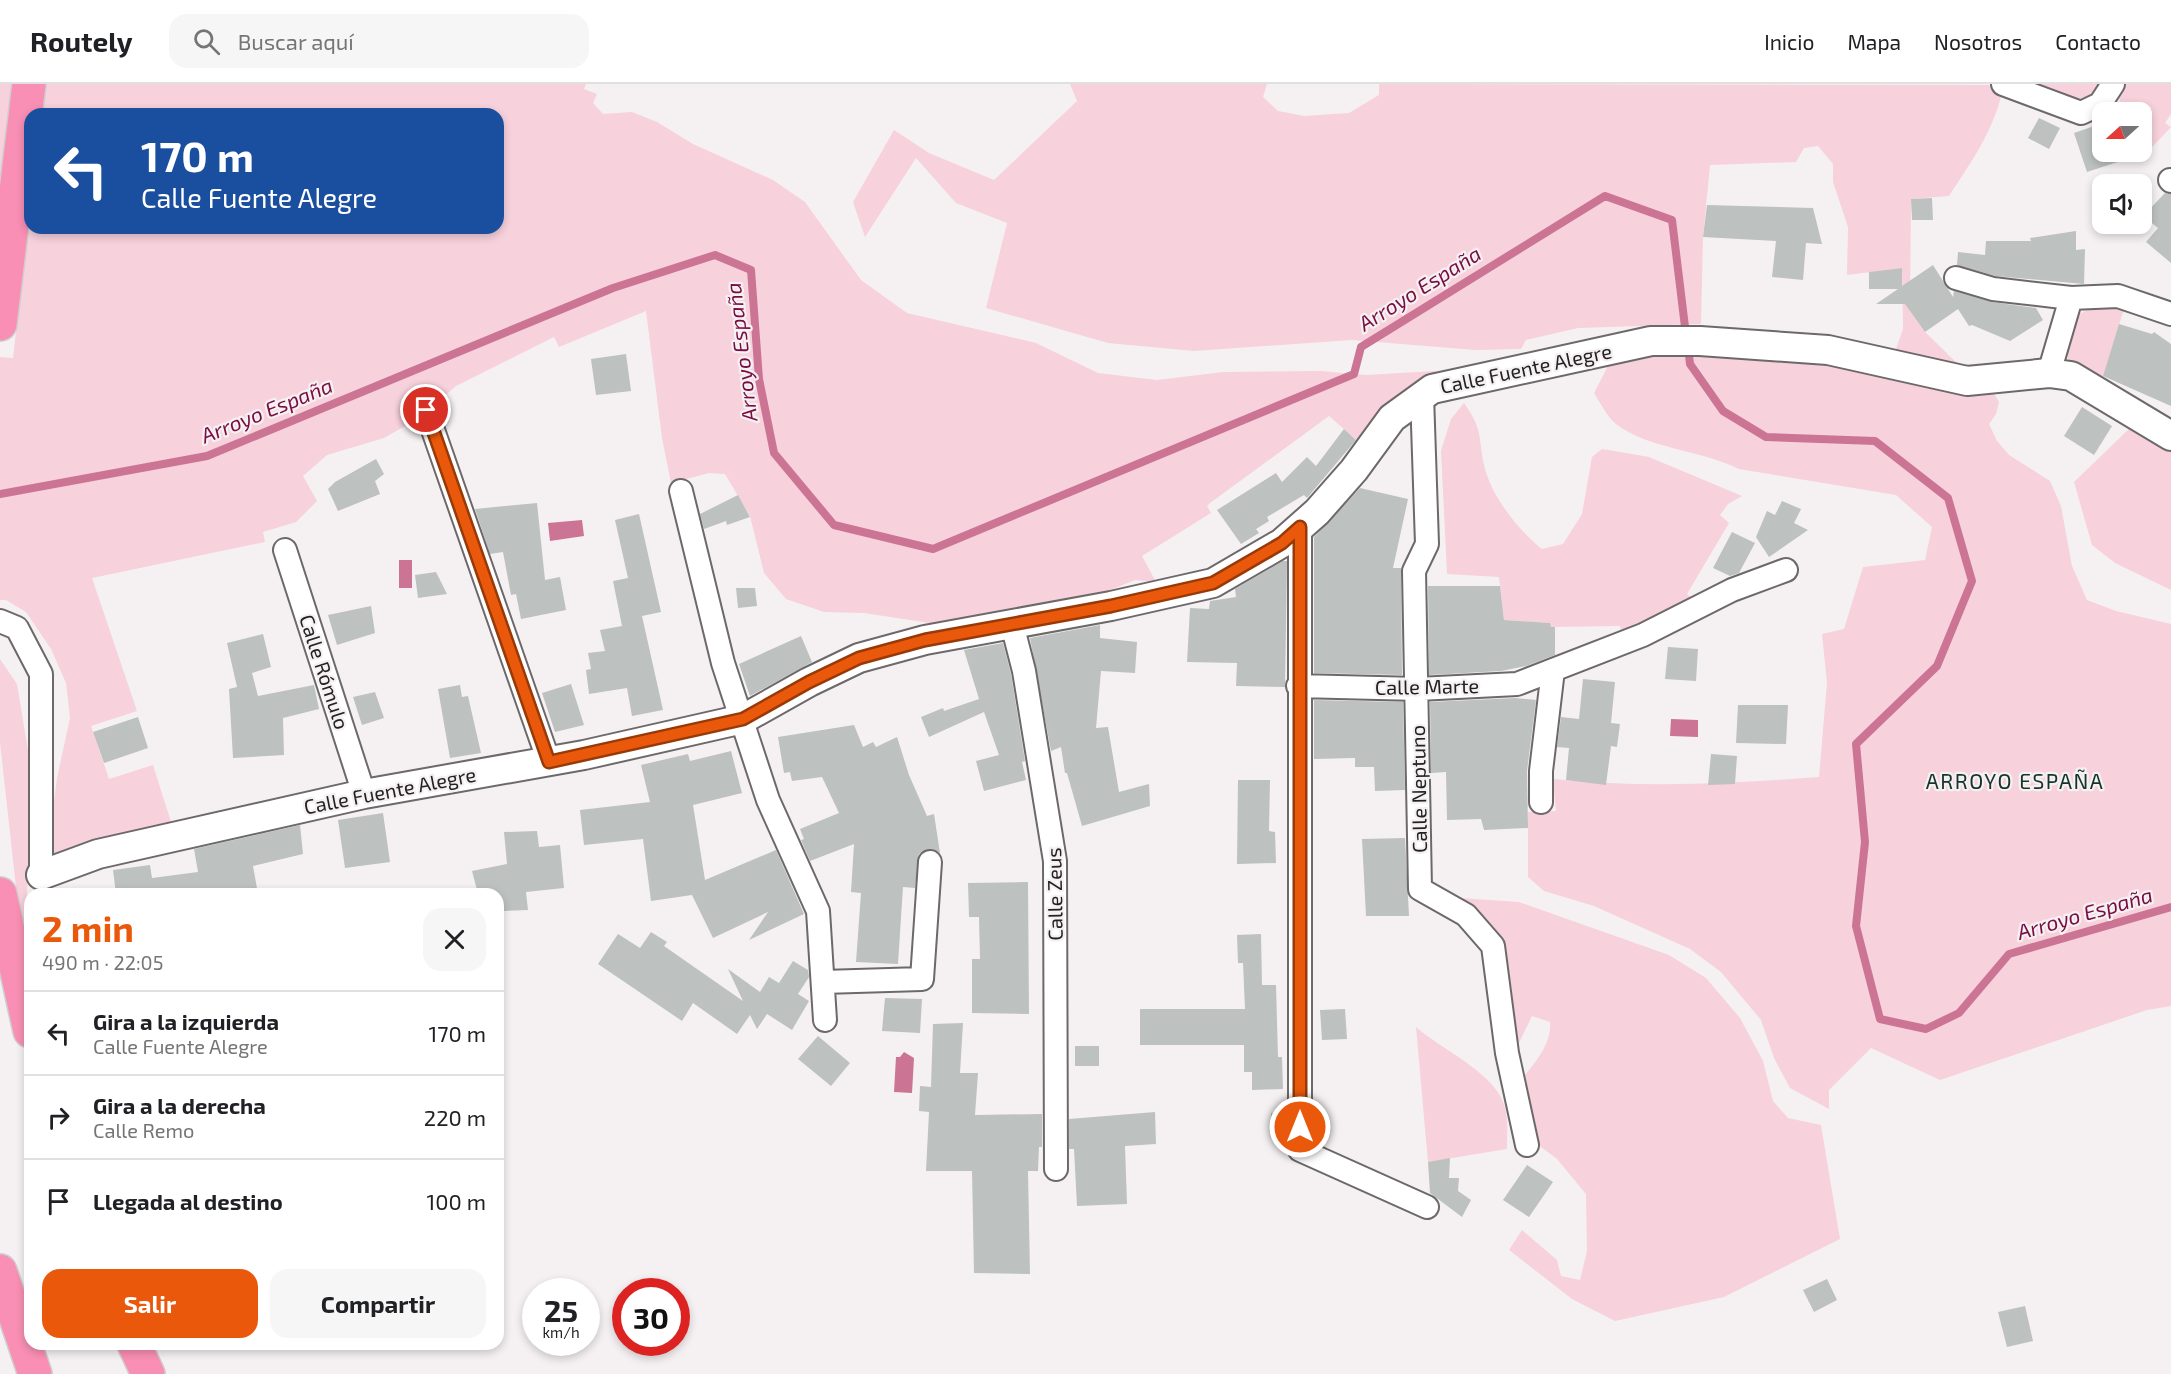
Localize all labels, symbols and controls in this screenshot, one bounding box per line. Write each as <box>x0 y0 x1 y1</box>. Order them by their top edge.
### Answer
search box <box>169 14 589 68</box>
text: Routely <box>30 24 133 58</box>
icon: search <box>190 25 223 58</box>
text: Buscar aquí <box>238 28 354 54</box>
text: Inicio <box>1764 29 1814 54</box>
text: Mapa <box>1847 29 1901 54</box>
text: Nosotros <box>1934 29 2022 54</box>
text: Contacto <box>2055 29 2141 54</box>
north arrow <box>2092 102 2152 162</box>
map controls <box>2092 102 2152 234</box>
text: 170 m <box>141 130 254 180</box>
icon: left <box>42 132 120 210</box>
button: sound <box>2092 174 2152 234</box>
text: Calle Fuente Alegre <box>141 181 377 213</box>
water label: Arroyo España <box>1352 240 1486 337</box>
water label: Arroyo España <box>720 281 763 424</box>
street label: Calle Fuente Alegre <box>1438 338 1614 398</box>
water label: Arroyo España <box>196 372 336 449</box>
pin <box>400 384 451 435</box>
icon: arrive <box>409 393 442 426</box>
street label: Calle Rómulo <box>295 611 355 732</box>
street label: Calle Marte <box>1375 673 1479 699</box>
street label: Calle Neptuno <box>1405 725 1431 853</box>
street label: Calle Fuente Alegre <box>302 762 478 818</box>
district label: ARROYO ESPAÑA <box>1926 768 2104 793</box>
street label: Calle Zeus <box>1041 847 1067 941</box>
water label: Arroyo España <box>2013 881 2155 945</box>
text: 2 min <box>42 906 134 949</box>
button: close <box>423 908 486 971</box>
text: 490 m · 22:05 <box>42 950 163 974</box>
text: Gira a la izquierda <box>93 1008 279 1034</box>
icon: left <box>42 1017 75 1050</box>
text: 170 m <box>429 1020 486 1046</box>
text: Calle Fuente Alegre <box>93 1034 268 1058</box>
text: Gira a la derecha <box>93 1092 266 1118</box>
position arrow <box>1268 1095 1332 1159</box>
icon: right <box>42 1101 75 1134</box>
text: 220 m <box>424 1104 486 1130</box>
text: Calle Remo <box>93 1118 194 1142</box>
icon: arrive <box>42 1185 75 1218</box>
text: Llegada al destino <box>93 1188 283 1214</box>
text: 100 m <box>427 1188 486 1214</box>
button: Salir <box>42 1269 258 1338</box>
button: Compartir <box>270 1269 486 1338</box>
speed limit sign: 30 <box>612 1278 690 1356</box>
text: 25 <box>544 1292 578 1328</box>
text: km/h <box>542 1323 580 1341</box>

